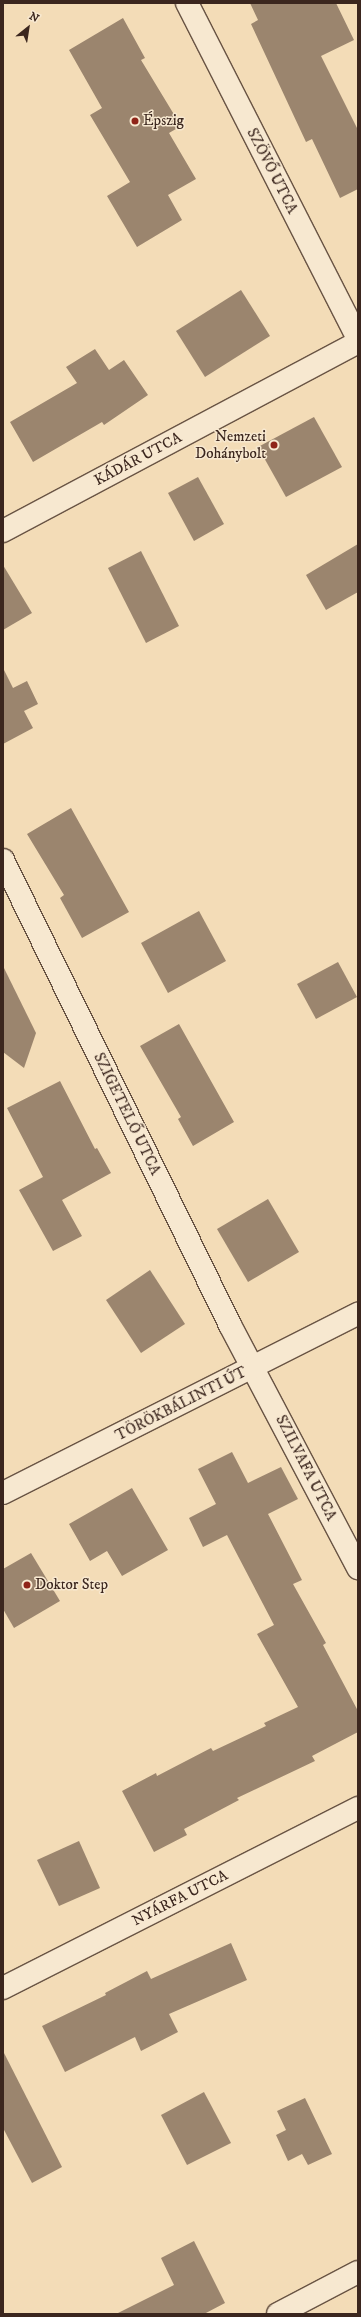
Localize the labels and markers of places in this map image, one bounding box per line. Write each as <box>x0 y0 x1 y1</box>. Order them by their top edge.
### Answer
place label: Épszig <box>143 112 184 130</box>
marker: Épszig <box>130 116 140 126</box>
place label: Nemzeti Dohánybolt <box>195 427 266 462</box>
marker: Nemzeti Dohánybolt <box>269 440 279 450</box>
place label: Doktor Step <box>35 1576 108 1594</box>
marker: Doktor Step <box>22 1580 32 1590</box>

